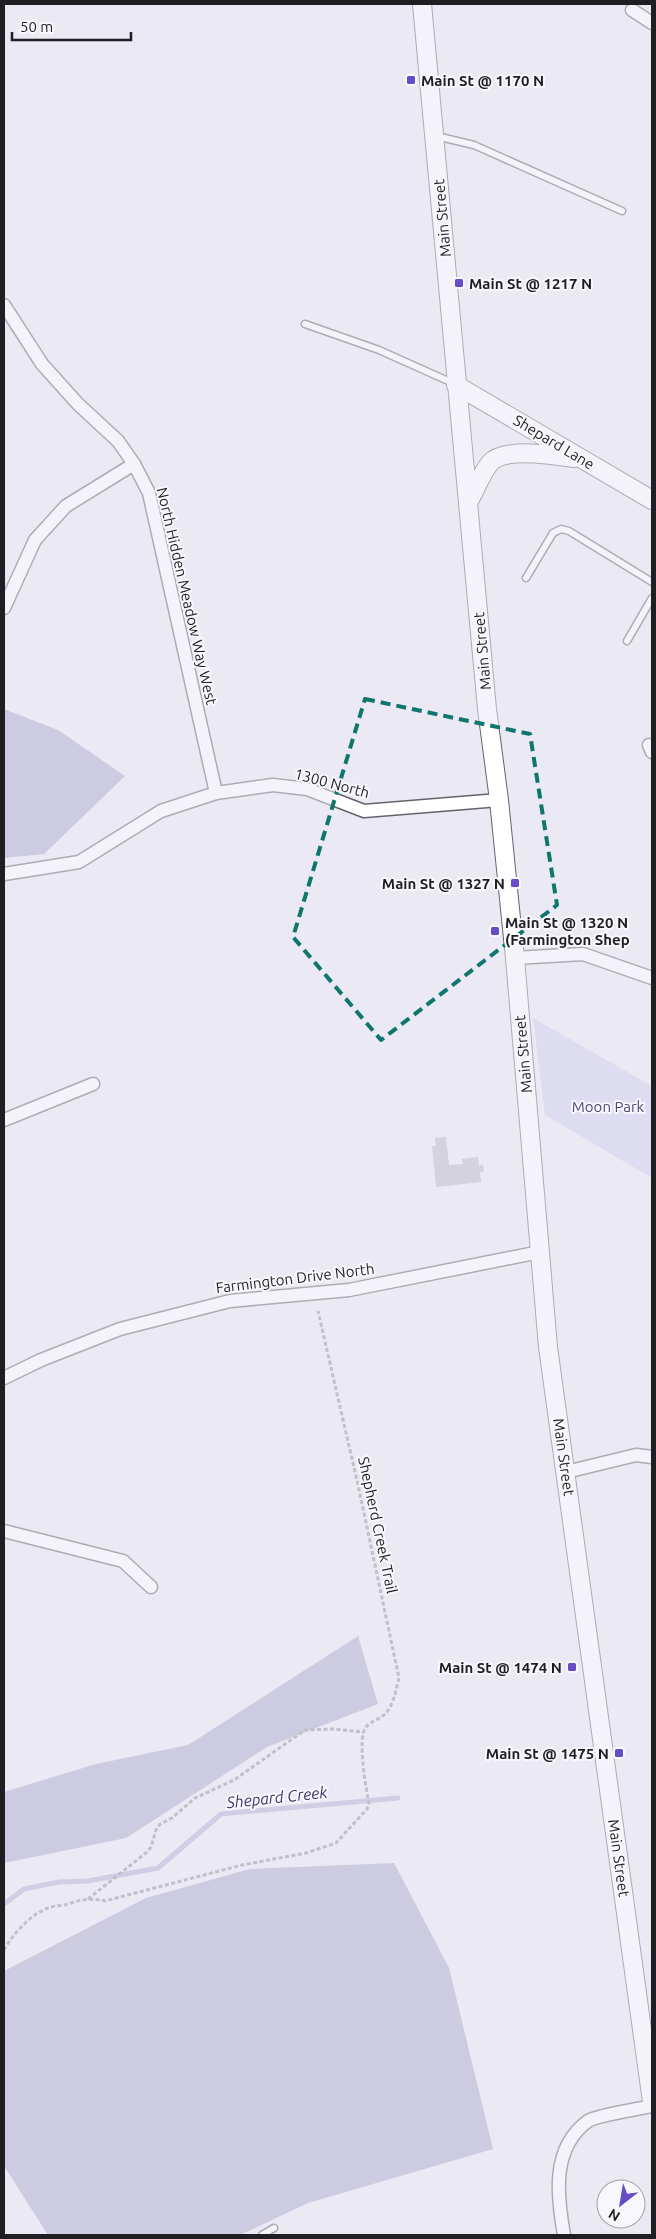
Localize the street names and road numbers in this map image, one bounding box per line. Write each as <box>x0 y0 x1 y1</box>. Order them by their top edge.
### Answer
street label: Main Street <box>430 178 454 258</box>
street label: Shepard Lane <box>511 411 597 473</box>
street label: North Hidden Meadow Way West <box>154 485 220 707</box>
street label: Main Street <box>470 611 494 691</box>
street label: 1300 North <box>293 765 371 801</box>
street label: Main Street <box>511 1014 535 1094</box>
street label: Farmington Drive North <box>215 1260 375 1296</box>
street label: Main Street <box>550 1417 578 1497</box>
street label: Shepherd Creek Trail <box>355 1455 401 1595</box>
street label: Main Street <box>605 1818 633 1898</box>

